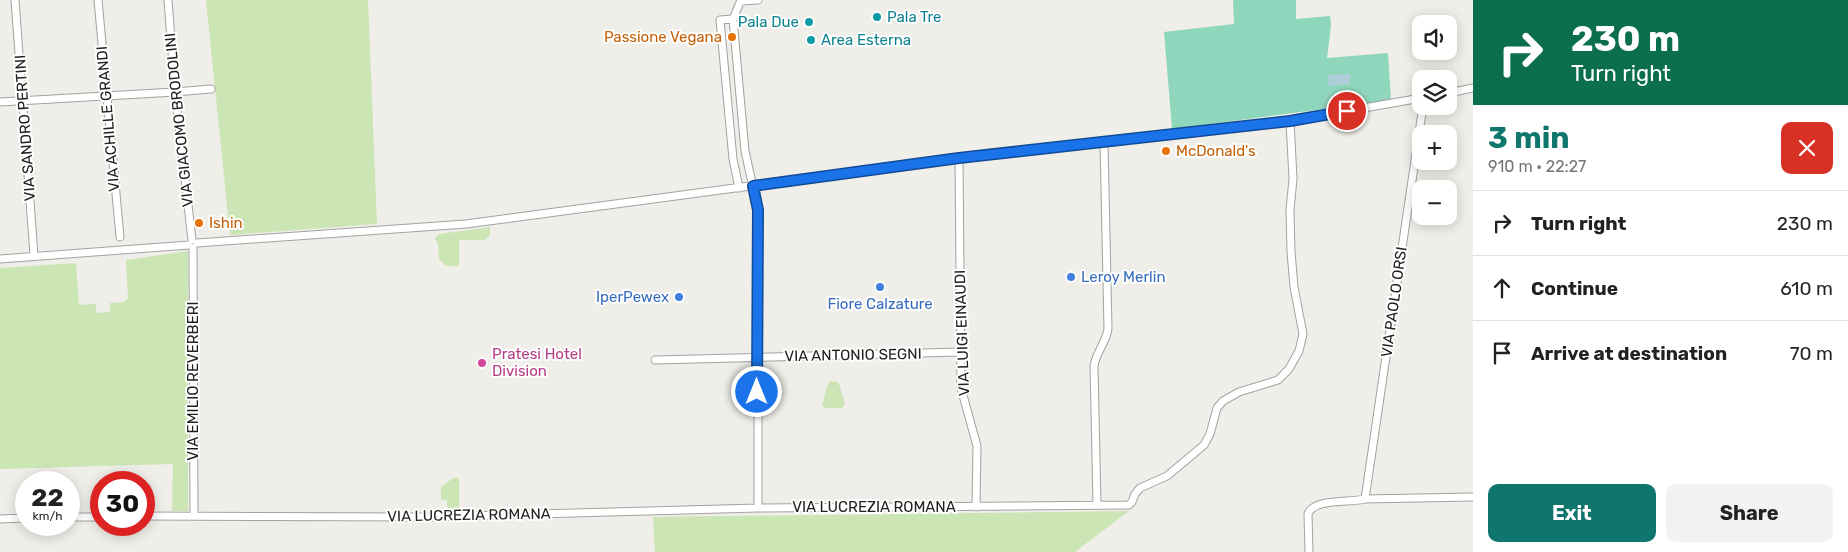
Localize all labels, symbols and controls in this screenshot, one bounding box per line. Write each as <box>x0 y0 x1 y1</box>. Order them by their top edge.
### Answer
place label: Pala Tre <box>887 8 941 26</box>
marker: Pala Tre <box>871 11 883 23</box>
place label: Pala Due <box>738 13 799 31</box>
map controls <box>1412 15 1457 225</box>
button: sound <box>1412 15 1457 60</box>
marker: Pala Due <box>803 16 815 28</box>
text: 230 m <box>1571 18 1680 60</box>
icon: right <box>1488 20 1553 85</box>
place label: Passione Vegana <box>604 28 722 46</box>
marker: Passione Vegana <box>726 31 738 43</box>
place label: Area Esterna <box>821 31 911 49</box>
street label: VIA GIACOMO BRODOLINI <box>161 32 197 208</box>
marker: Area Esterna <box>805 34 817 46</box>
street label: VIA ACHILLE GRANDI <box>93 45 123 193</box>
street label: VIA SANDRO PERTINI <box>11 54 39 202</box>
text: Turn right <box>1571 60 1671 87</box>
button: layers <box>1412 70 1457 115</box>
pin <box>1326 90 1368 132</box>
icon: arrive <box>1333 97 1361 125</box>
text: 3 min <box>1488 120 1570 156</box>
button: close <box>1781 122 1833 174</box>
button: + <box>1412 125 1457 170</box>
place label: McDonald's <box>1176 142 1256 160</box>
marker: McDonald's <box>1160 145 1172 157</box>
text: 910 m · 22:27 <box>1488 157 1586 176</box>
button: − <box>1412 180 1457 225</box>
icon: right <box>1488 209 1516 237</box>
text: Turn right <box>1531 212 1626 235</box>
text: 230 m <box>1777 212 1833 235</box>
place label: Ishin <box>209 214 243 232</box>
marker: Ishin <box>193 217 205 229</box>
street label: VIA PAOLO ORSI <box>1377 245 1411 359</box>
place label: Leroy Merlin <box>1081 268 1165 286</box>
street label: VIA LUIGI EINAUDI <box>951 270 973 396</box>
marker: Leroy Merlin <box>1065 271 1077 283</box>
icon: ahead <box>1488 274 1516 302</box>
text: Continue <box>1531 277 1618 300</box>
text: 610 m <box>1780 277 1833 300</box>
marker: Fiore Calzature <box>874 281 886 293</box>
place label: IperPewex <box>596 288 669 306</box>
marker: IperPewex <box>673 291 685 303</box>
place label: Fiore Calzature <box>827 295 933 313</box>
street label: VIA EMILIO REVERBERI <box>184 301 202 461</box>
icon: arrive <box>1488 339 1516 367</box>
text: Arrive at destination <box>1531 342 1727 365</box>
text: 70 m <box>1790 342 1833 365</box>
place label: Pratesi Hotel Division <box>492 345 582 380</box>
street label: VIA ANTONIO SEGNI <box>784 345 922 365</box>
marker: Pratesi Hotel Division <box>476 357 488 369</box>
position arrow <box>730 365 782 417</box>
speed limit sign: 30 <box>90 471 155 536</box>
text: 22 <box>31 483 64 512</box>
button: Exit <box>1488 484 1656 542</box>
button: Share <box>1666 484 1833 542</box>
street label: VIA LUCREZIA ROMANA <box>792 498 956 516</box>
street label: VIA LUCREZIA ROMANA <box>387 505 551 525</box>
text: km/h <box>33 509 62 523</box>

